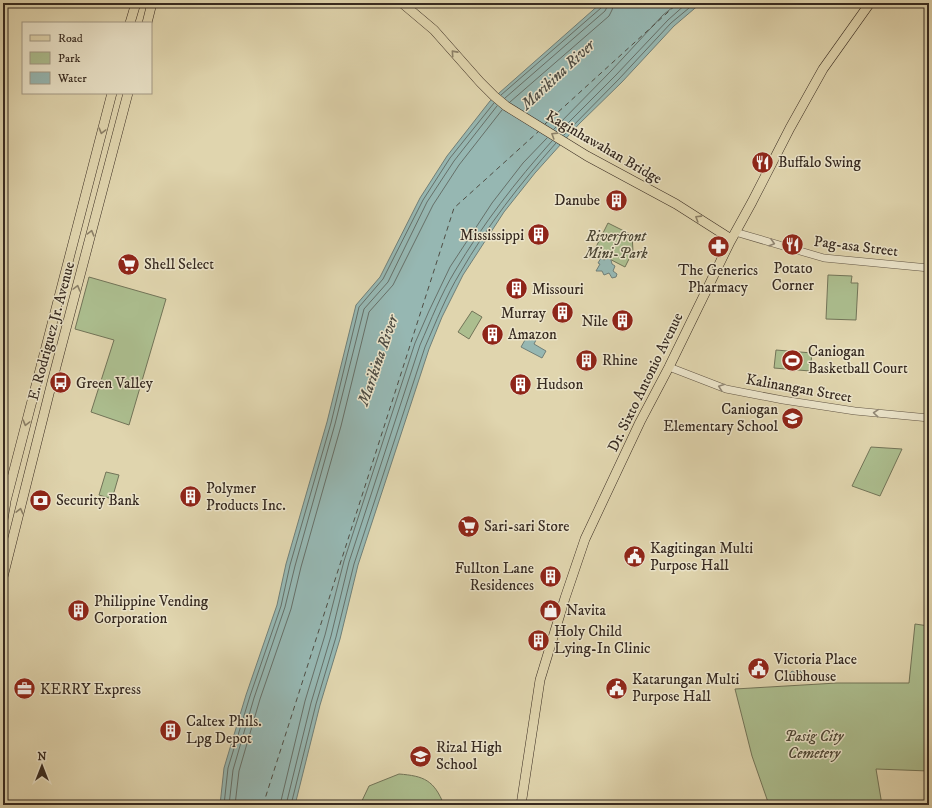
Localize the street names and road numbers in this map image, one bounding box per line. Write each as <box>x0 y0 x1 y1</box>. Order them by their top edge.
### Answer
street label: Kaginhawahan Bridge <box>542 106 665 188</box>
street label: Pag-asa Street <box>813 232 899 261</box>
street label: E. Rodriguez Jr. Avenue <box>24 260 79 403</box>
street label: Dr. Sixto Antonio Avenue <box>603 309 687 455</box>
street label: Kalinangan Street <box>744 370 854 407</box>

